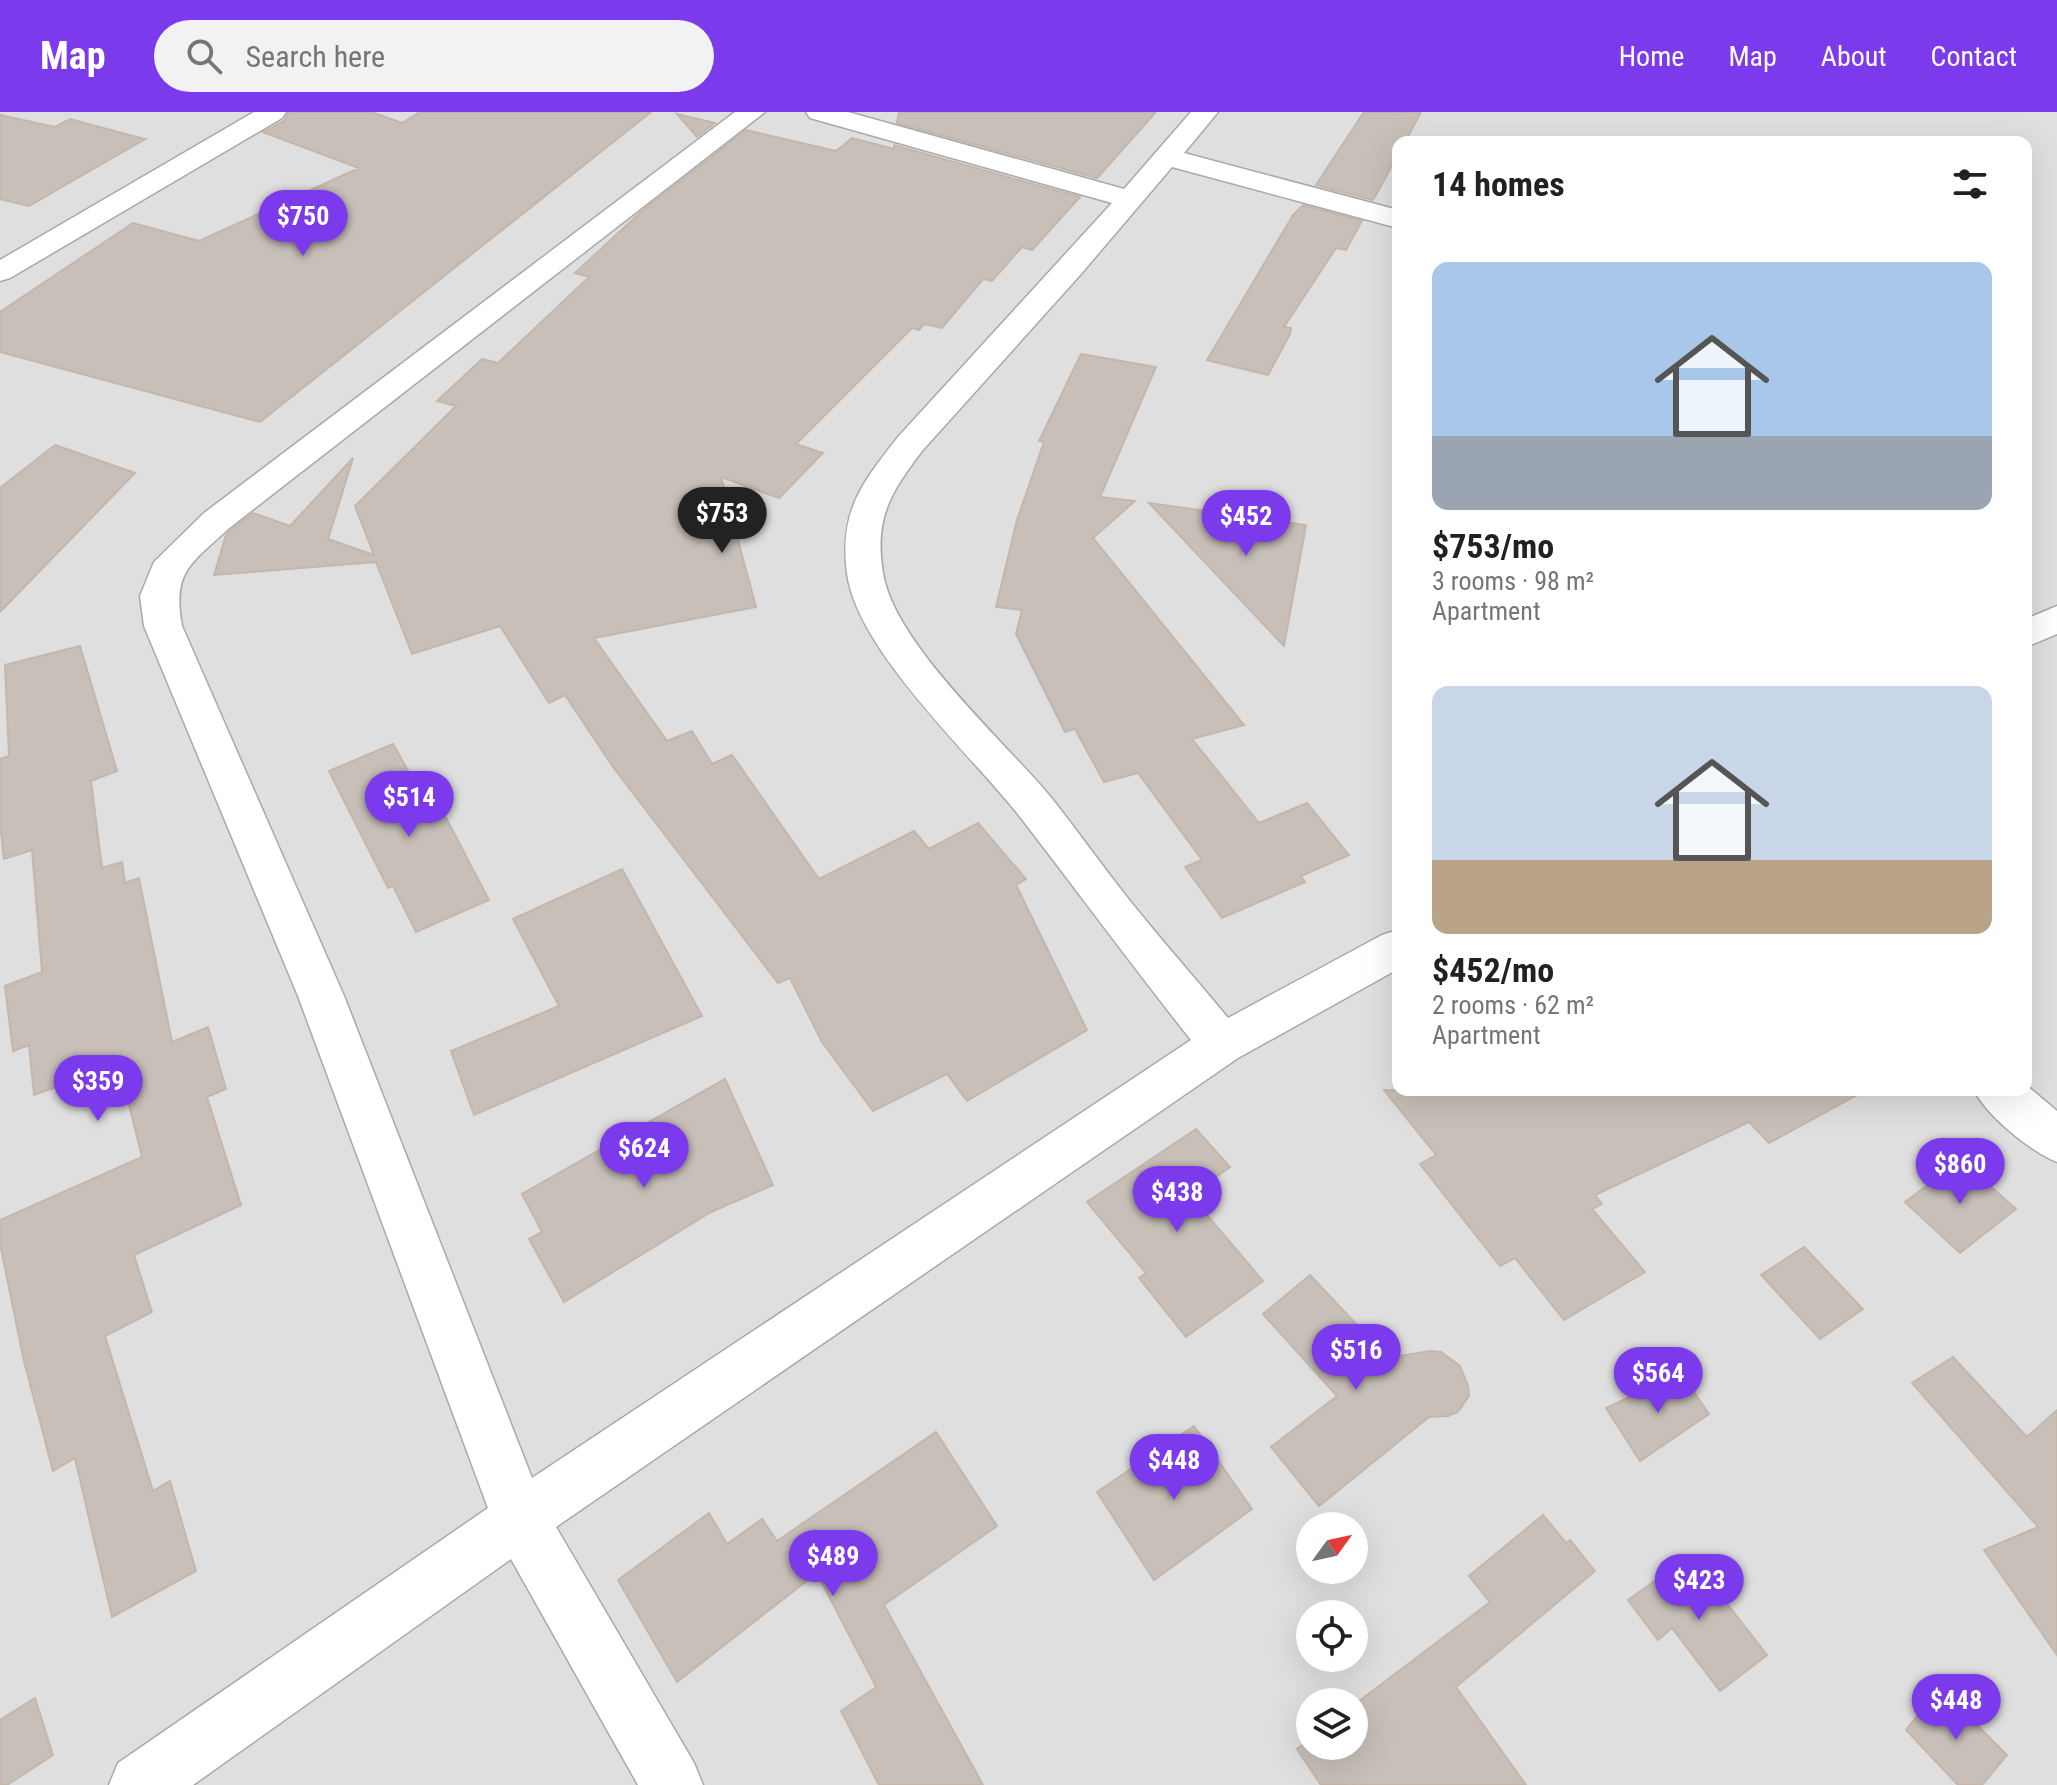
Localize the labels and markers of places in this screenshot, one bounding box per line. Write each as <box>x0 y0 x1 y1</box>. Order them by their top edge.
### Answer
pin: $750 <box>256 190 350 258</box>
pin: $753 <box>675 487 769 555</box>
pin: $452 <box>1199 490 1293 558</box>
pin: $514 <box>362 771 456 839</box>
pin: $359 <box>51 1055 145 1123</box>
pin: $624 <box>597 1122 691 1190</box>
pin: $860 <box>1913 1138 2007 1206</box>
pin: $438 <box>1130 1166 1224 1234</box>
pin: $516 <box>1309 1324 1403 1392</box>
pin: $564 <box>1611 1347 1705 1415</box>
pin: $448 <box>1127 1434 1221 1502</box>
pin: $489 <box>786 1530 880 1598</box>
pin: $423 <box>1652 1554 1746 1622</box>
pin: $448 <box>1909 1674 2003 1742</box>

